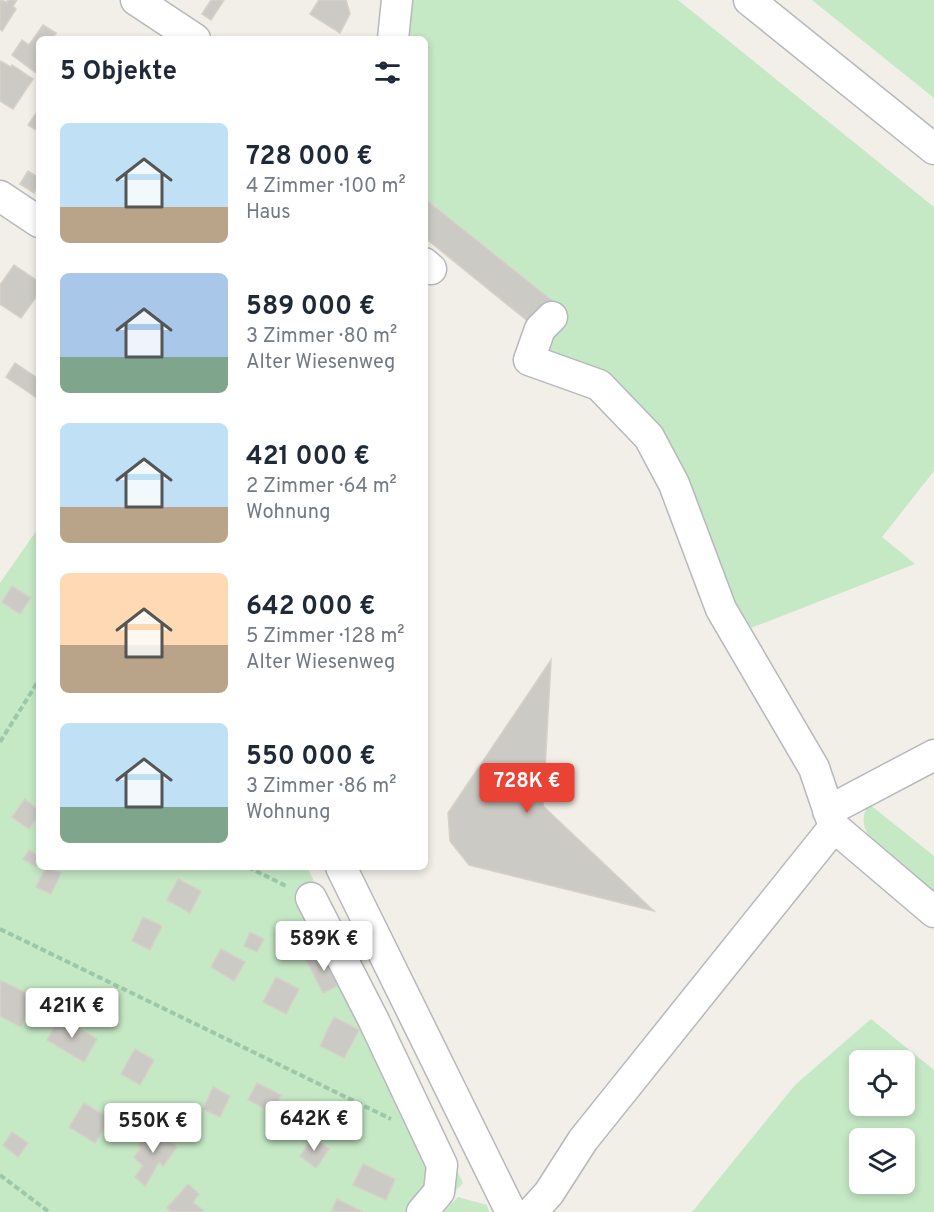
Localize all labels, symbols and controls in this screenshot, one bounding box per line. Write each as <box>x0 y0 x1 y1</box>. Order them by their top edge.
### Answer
text: 5 Objekte <box>60 56 177 89</box>
icon: filters <box>371 56 404 89</box>
text: 728 000 € <box>246 141 373 174</box>
icon: home <box>108 147 180 219</box>
text: 4 Zimmer · 100 m² <box>246 174 406 200</box>
text: Haus <box>246 200 291 226</box>
text: 589 000 € <box>246 291 375 324</box>
icon: home <box>108 297 180 369</box>
text: 3 Zimmer · 80 m² <box>246 324 397 350</box>
text: Alter Wiesenweg <box>246 350 395 376</box>
text: 421 000 € <box>246 441 370 474</box>
icon: home <box>108 447 180 519</box>
text: 2 Zimmer · 64 m² <box>246 474 397 500</box>
text: Wohnung <box>246 500 331 526</box>
text: 642 000 € <box>246 591 376 624</box>
icon: home <box>108 597 180 669</box>
text: 5 Zimmer · 128 m² <box>246 624 405 650</box>
text: Alter Wiesenweg <box>246 650 395 676</box>
text: 550 000 € <box>246 741 376 774</box>
icon: home <box>108 747 180 819</box>
pin: 728K € <box>478 763 576 814</box>
text: 728K € <box>493 769 561 795</box>
text: 3 Zimmer · 86 m² <box>246 774 396 800</box>
text: Wohnung <box>246 800 331 826</box>
pin: 589K € <box>275 921 373 972</box>
text: 589K € <box>290 927 358 953</box>
pin: 421K € <box>23 988 121 1039</box>
text: 421K € <box>40 994 104 1020</box>
map controls <box>849 1050 915 1194</box>
button: locate <box>849 1050 915 1116</box>
pin: 642K € <box>265 1101 363 1152</box>
pin: 550K € <box>104 1103 202 1154</box>
text: 642K € <box>279 1107 349 1133</box>
text: 550K € <box>118 1109 188 1135</box>
button: layers <box>849 1128 915 1194</box>

